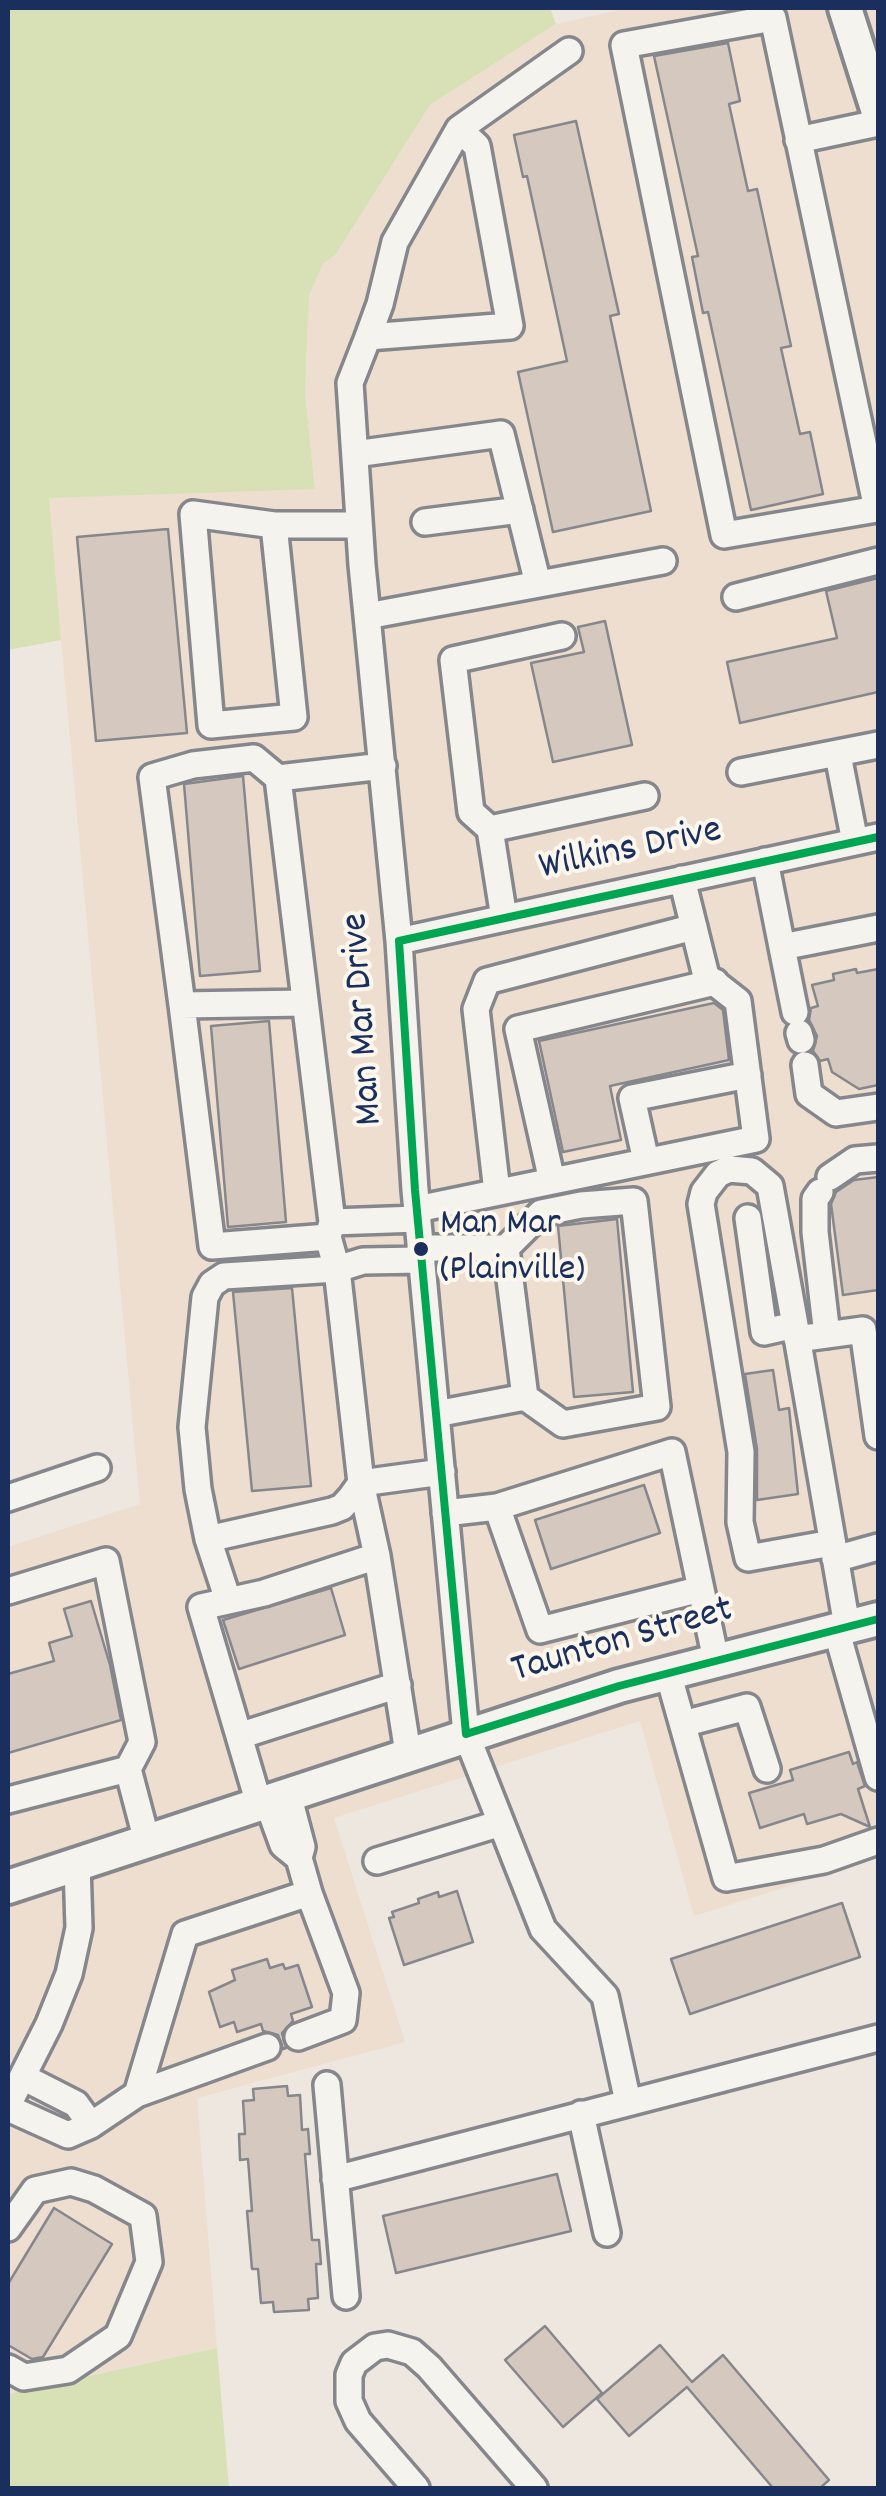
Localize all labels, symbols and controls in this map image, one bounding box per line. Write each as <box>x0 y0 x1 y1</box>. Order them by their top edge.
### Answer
street label: Wilkins Drive <box>535 809 727 895</box>
street label: Man Mar Drive <box>335 911 397 1127</box>
place label: Man Mar (Plainville) <box>440 1204 585 1294</box>
marker: Man Mar (Plainville) <box>411 1239 431 1259</box>
street label: Taunton Street <box>507 1589 739 1697</box>

